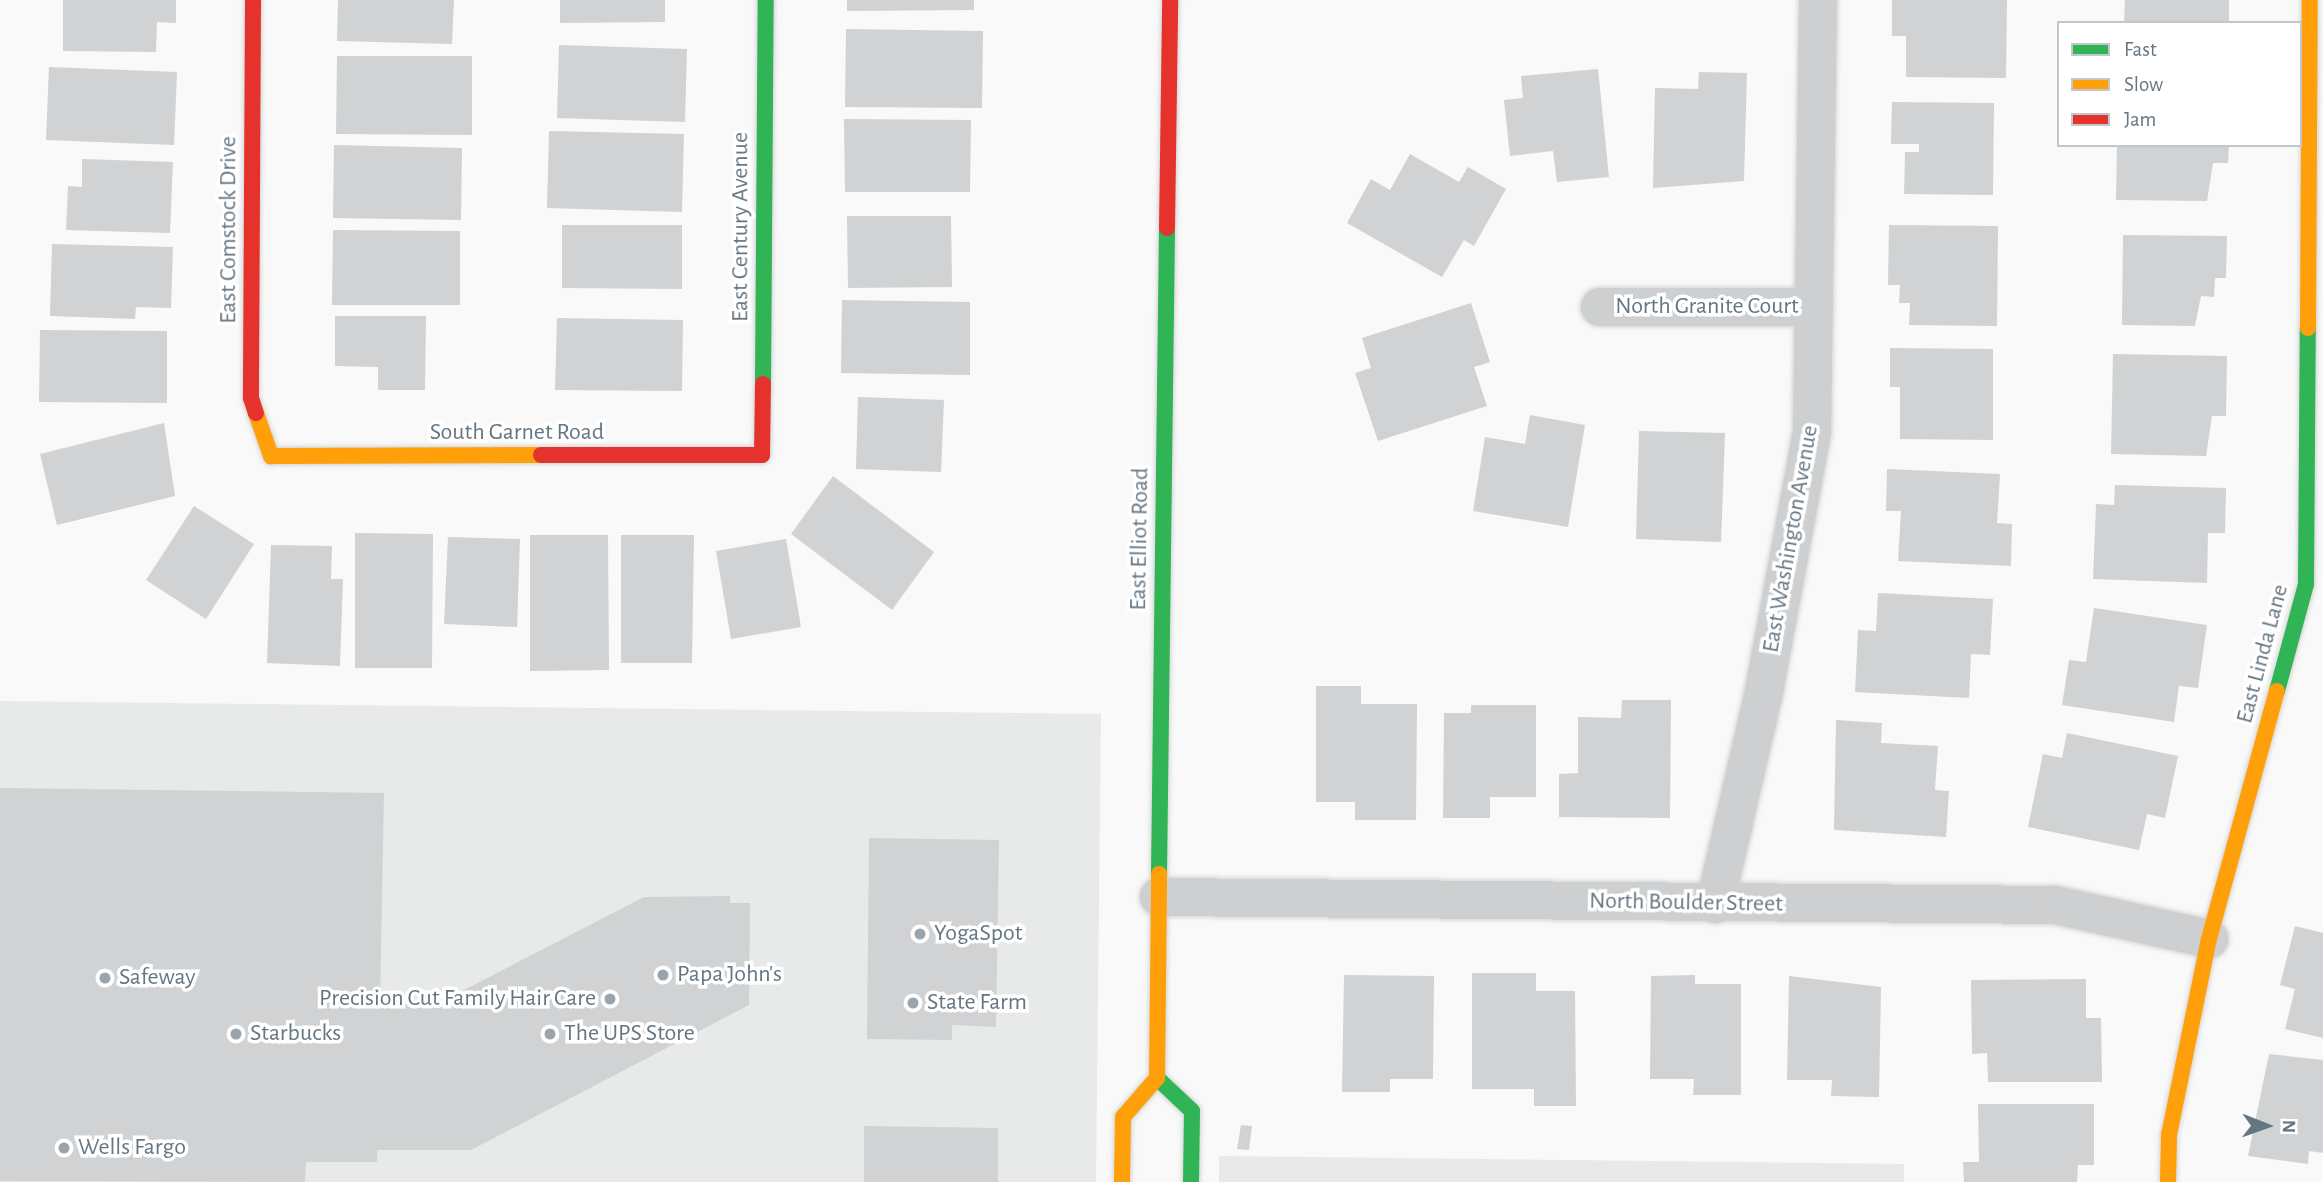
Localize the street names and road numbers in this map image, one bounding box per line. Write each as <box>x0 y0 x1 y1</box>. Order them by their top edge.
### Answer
street label: East Century Avenue <box>727 132 755 322</box>
street label: East Comstock Drive <box>215 136 243 324</box>
street label: North Granite Court <box>1615 293 1799 321</box>
street label: South Garnet Road <box>430 419 604 447</box>
street label: East Washington Avenue <box>1757 423 1825 655</box>
street label: East Elliot Road <box>1124 467 1156 611</box>
street label: East Linda Lane <box>2231 581 2295 727</box>
street label: North Boulder Street <box>1589 887 1783 919</box>

